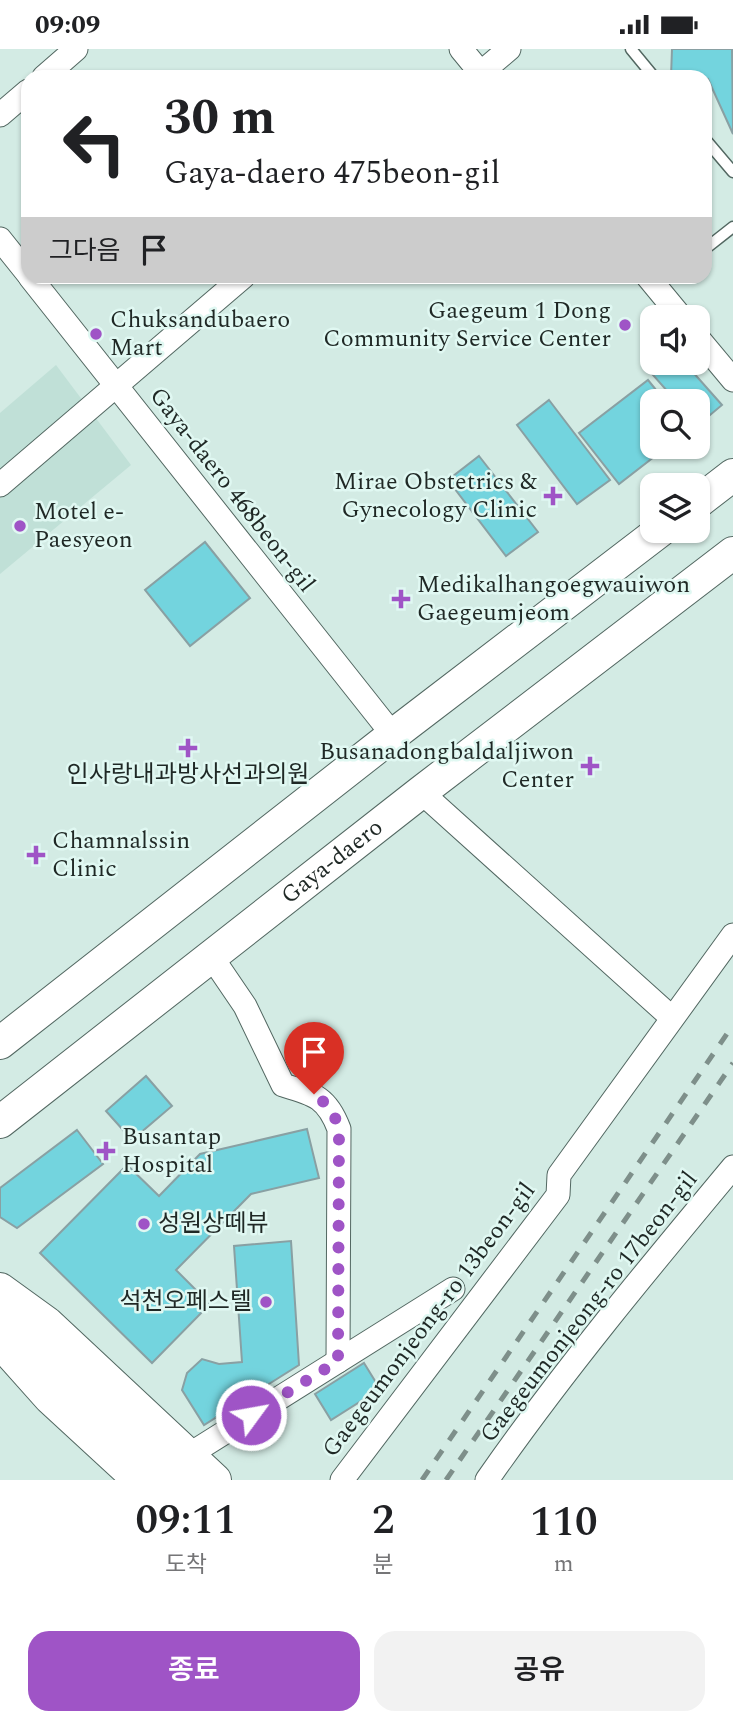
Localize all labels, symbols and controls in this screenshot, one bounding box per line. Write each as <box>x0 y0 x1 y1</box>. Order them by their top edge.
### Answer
text: 09:09 <box>35 5 100 45</box>
text: 30 m <box>164 81 275 156</box>
icon: left <box>49 98 140 189</box>
text: Gaya-daero 475beon-gil <box>164 149 500 198</box>
text: 그다음 <box>49 231 121 271</box>
icon: arrive <box>135 231 173 269</box>
place label: Gaegeum 1 Dong Community Service Center <box>323 293 611 357</box>
place label: Chuksandubaero Mart <box>110 302 290 366</box>
map controls <box>640 305 710 543</box>
button: sound <box>640 305 710 375</box>
marker: Gaegeum 1 Dong Community Service Center <box>617 317 633 333</box>
marker: Chuksandubaero Mart <box>88 326 104 342</box>
street label: Gaya-daero 468beon-gil <box>140 380 324 600</box>
button: search <box>640 389 710 459</box>
place label: Mirae Obstetrics & Gynecology Clinic <box>334 464 537 528</box>
button: layers <box>640 473 710 543</box>
marker: Mirae Obstetrics & Gynecology Clinic <box>543 486 563 506</box>
place label: Motel e- Paesyeon <box>34 494 133 558</box>
marker: Motel e- Paesyeon <box>12 518 28 534</box>
place label: Medikalhangoegwauiwon Gaegeumjeom <box>417 567 690 631</box>
marker: Medikalhangoegwauiwon Gaegeumjeom <box>391 589 411 609</box>
place label: Busanadongbaldaljiwon Center <box>319 734 574 798</box>
marker: 인사랑내과방사선과의원 <box>178 738 198 758</box>
marker: Busanadongbaldaljiwon Center <box>580 756 600 776</box>
place label: 인사랑내과방사선과의원 <box>67 757 309 793</box>
street label: Gaya-daero <box>273 810 391 913</box>
place label: Chamnalssin Clinic <box>52 823 190 887</box>
marker: Chamnalssin Clinic <box>26 845 46 865</box>
pin <box>284 1022 344 1094</box>
icon: arrive <box>295 1033 333 1071</box>
place label: Busantap Hospital <box>122 1119 221 1183</box>
marker: Busantap Hospital <box>96 1141 116 1161</box>
street label: Gaegeumonjeong-ro 17beon-gil <box>471 1163 707 1451</box>
street label: Gaegeumonjeong-ro 13beon-gil <box>313 1175 545 1465</box>
place label: 성원상떼뷰 <box>158 1206 268 1242</box>
marker: 성원상떼뷰 <box>136 1216 152 1232</box>
place label: 석천오페스텔 <box>120 1284 252 1320</box>
marker: 석천오페스텔 <box>258 1294 274 1310</box>
position arrow <box>214 1378 288 1452</box>
text: 09:11 <box>135 1489 236 1552</box>
text: 2 <box>372 1489 394 1552</box>
text: 110 <box>530 1491 597 1554</box>
text: m <box>554 1547 574 1582</box>
text: 도착 <box>165 1548 207 1583</box>
text: 분 <box>373 1548 394 1583</box>
button: 종료 <box>28 1631 360 1711</box>
button: 공유 <box>374 1631 705 1711</box>

